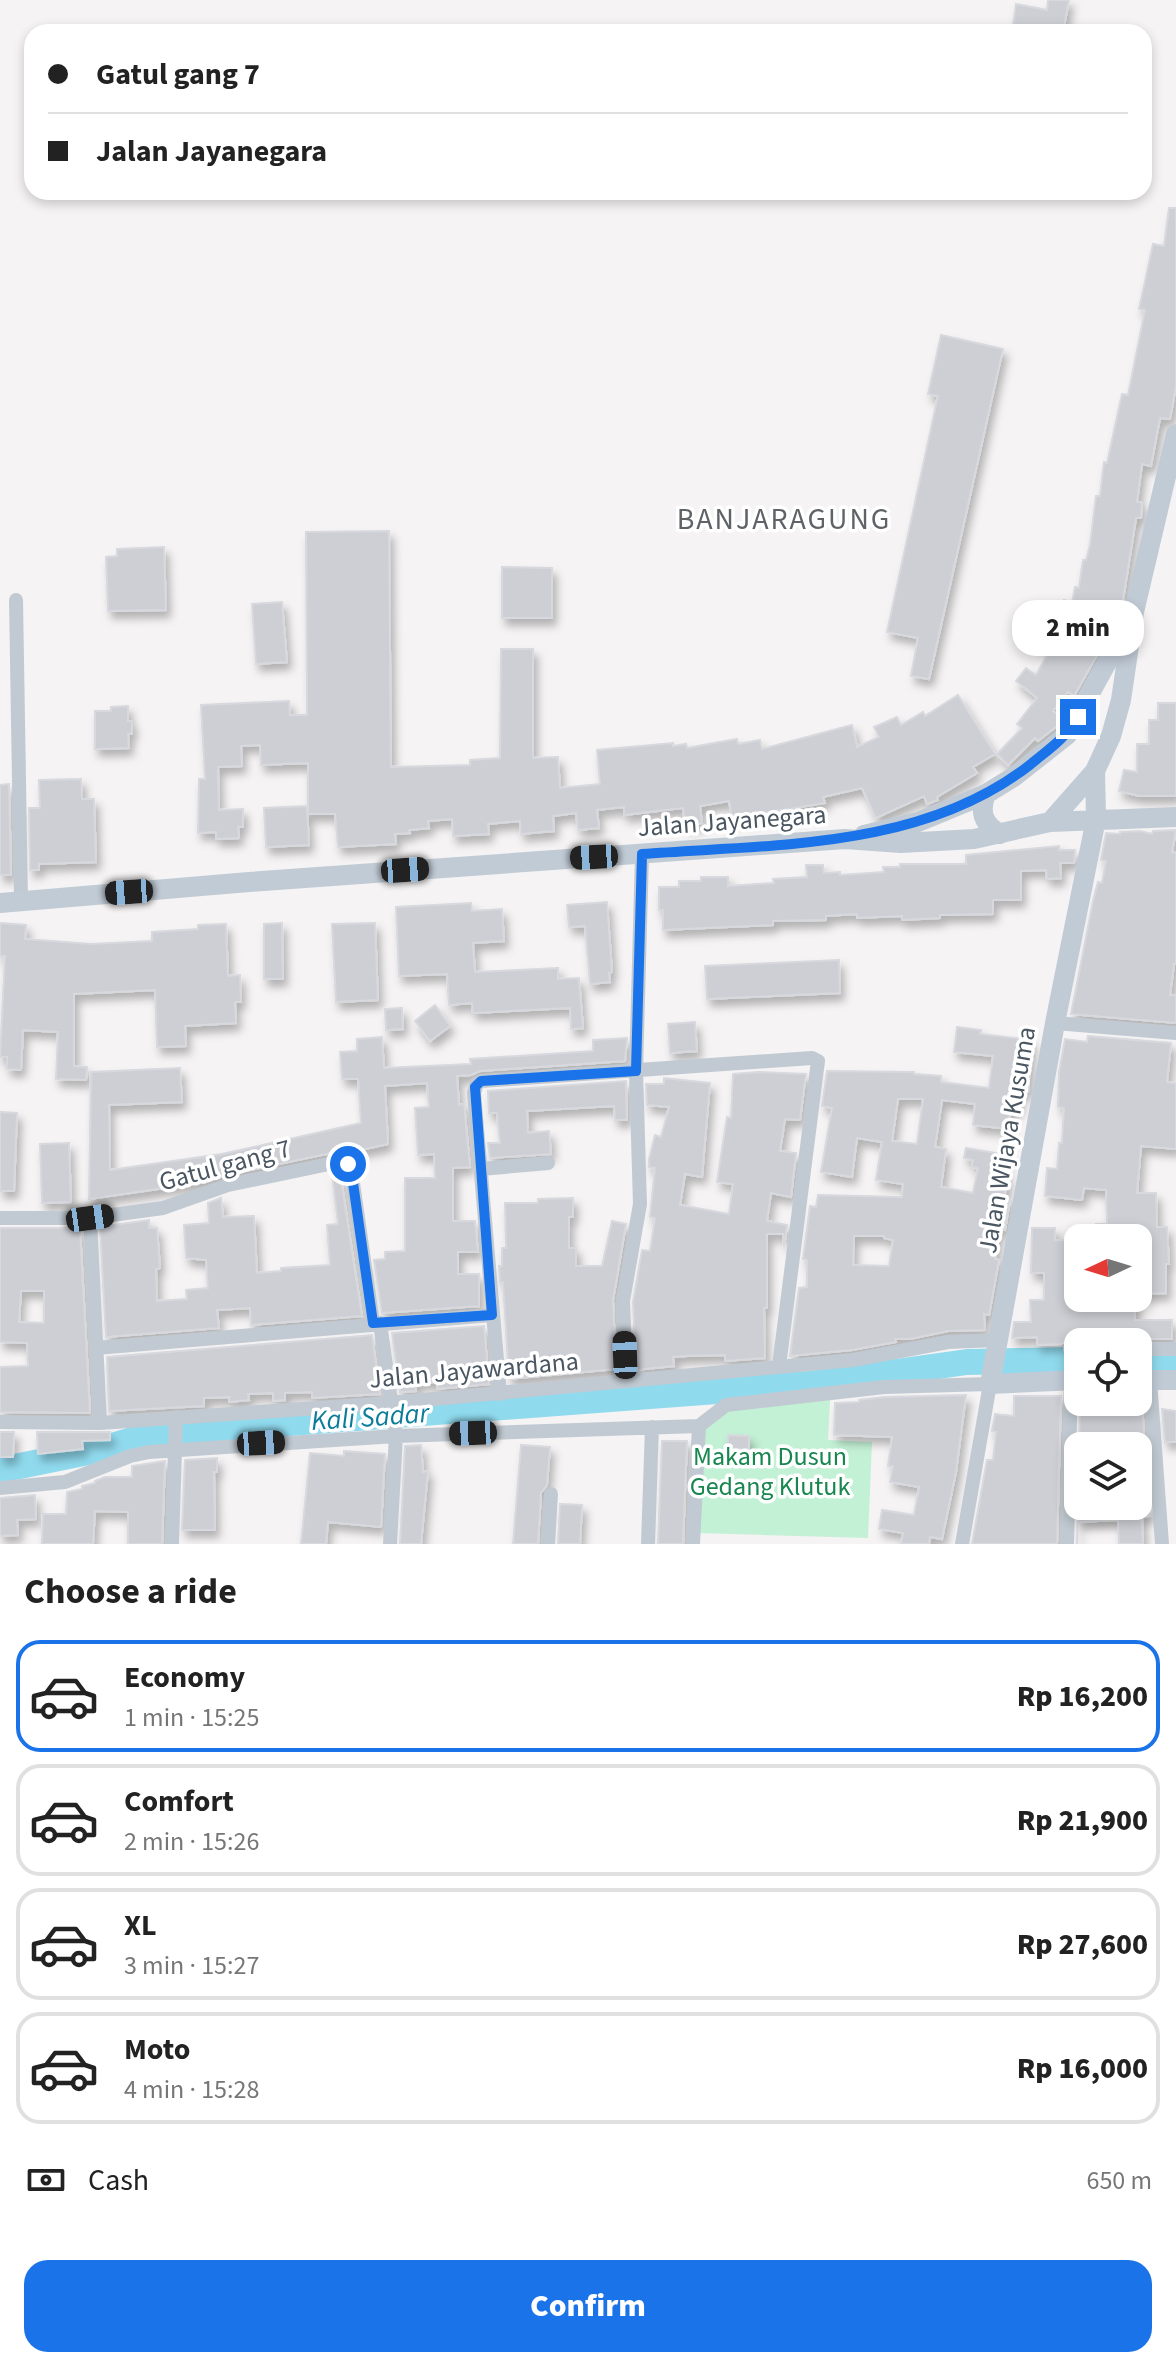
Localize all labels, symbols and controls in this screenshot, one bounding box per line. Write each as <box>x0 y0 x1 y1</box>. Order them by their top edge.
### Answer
text: Gatul gang 7 <box>96 53 260 96</box>
text: Jalan Jayanegara <box>96 130 327 173</box>
district label: BANJARAGUNG <box>677 498 891 541</box>
callout: 2 min <box>1012 601 1144 657</box>
text: 2 min <box>1046 609 1110 646</box>
route end <box>1060 699 1096 735</box>
street label: Jalan Jayanegara <box>636 796 828 846</box>
car <box>569 844 619 870</box>
car <box>380 856 430 884</box>
car <box>104 878 154 906</box>
street label: Jalan Wijaya Kusuma <box>969 1024 1045 1256</box>
street label: Gatul gang 7 <box>155 1130 295 1200</box>
route start <box>330 1146 366 1182</box>
car <box>65 1203 115 1233</box>
north arrow <box>1064 1224 1152 1312</box>
map controls <box>1064 1224 1152 1520</box>
button: locate <box>1064 1328 1152 1416</box>
car <box>612 1331 638 1379</box>
street label: Jalan Jayawardana <box>368 1342 580 1398</box>
water label: Kali Sadar <box>310 1393 432 1441</box>
car <box>449 1420 497 1446</box>
car <box>236 1430 286 1456</box>
button: layers <box>1064 1432 1152 1520</box>
park label: Makam Dusun Gedang Klutuk <box>690 1438 850 1505</box>
text: Choose a ride <box>24 1566 237 1617</box>
text: Economy <box>124 1656 245 1699</box>
icon: car <box>28 1660 100 1732</box>
text: Rp 16,200 <box>1017 1675 1148 1718</box>
text: 1 min · 15:25 <box>124 1699 259 1736</box>
text: Comfort <box>124 1780 234 1823</box>
icon: car <box>28 1784 100 1856</box>
text: Rp 21,900 <box>1017 1799 1148 1842</box>
text: 2 min · 15:26 <box>124 1823 259 1860</box>
text: XL <box>124 1904 157 1947</box>
icon: car <box>28 1908 100 1980</box>
text: Rp 27,600 <box>1017 1923 1148 1966</box>
text: 3 min · 15:27 <box>124 1947 259 1984</box>
text: Moto <box>124 2028 190 2071</box>
icon: car <box>28 2032 100 2104</box>
text: Rp 16,000 <box>1017 2047 1148 2090</box>
text: 4 min · 15:28 <box>124 2071 259 2108</box>
icon: cash <box>24 2158 68 2202</box>
text: Cash <box>88 2159 149 2202</box>
text: 650 m <box>1086 2162 1152 2199</box>
button: Confirm <box>24 2260 1152 2352</box>

